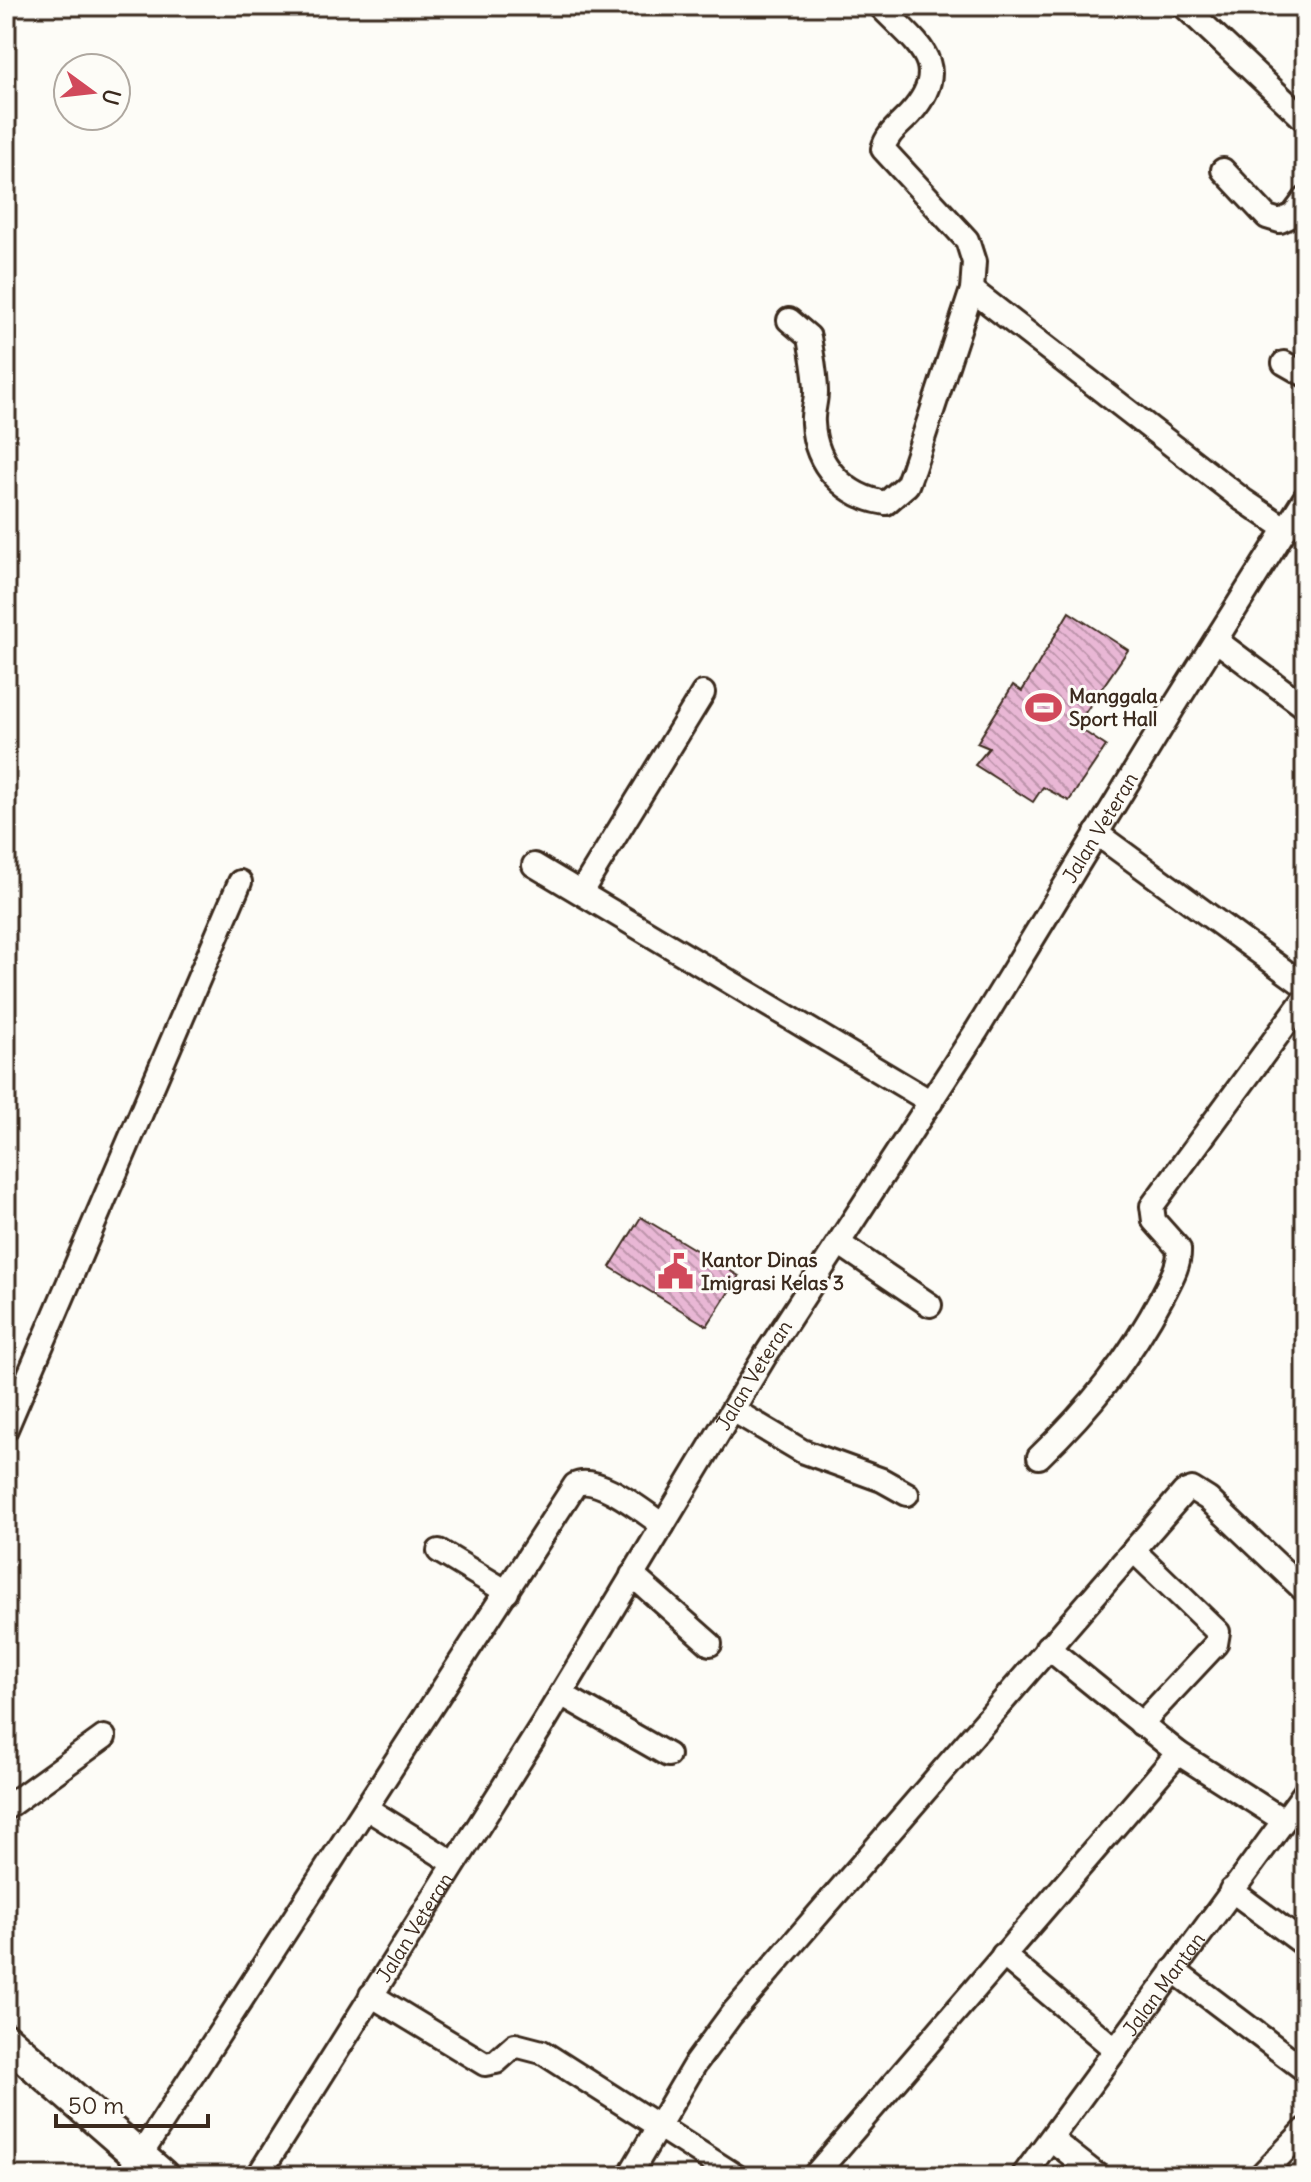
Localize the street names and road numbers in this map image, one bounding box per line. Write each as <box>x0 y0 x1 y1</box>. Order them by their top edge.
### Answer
street label: Jalan Veteran <box>1057 768 1143 887</box>
street label: Jalan Veteran <box>710 1315 797 1434</box>
street label: Jalan Veteran <box>371 1868 458 1986</box>
street label: Jalan Mantan <box>1117 1927 1210 2041</box>

